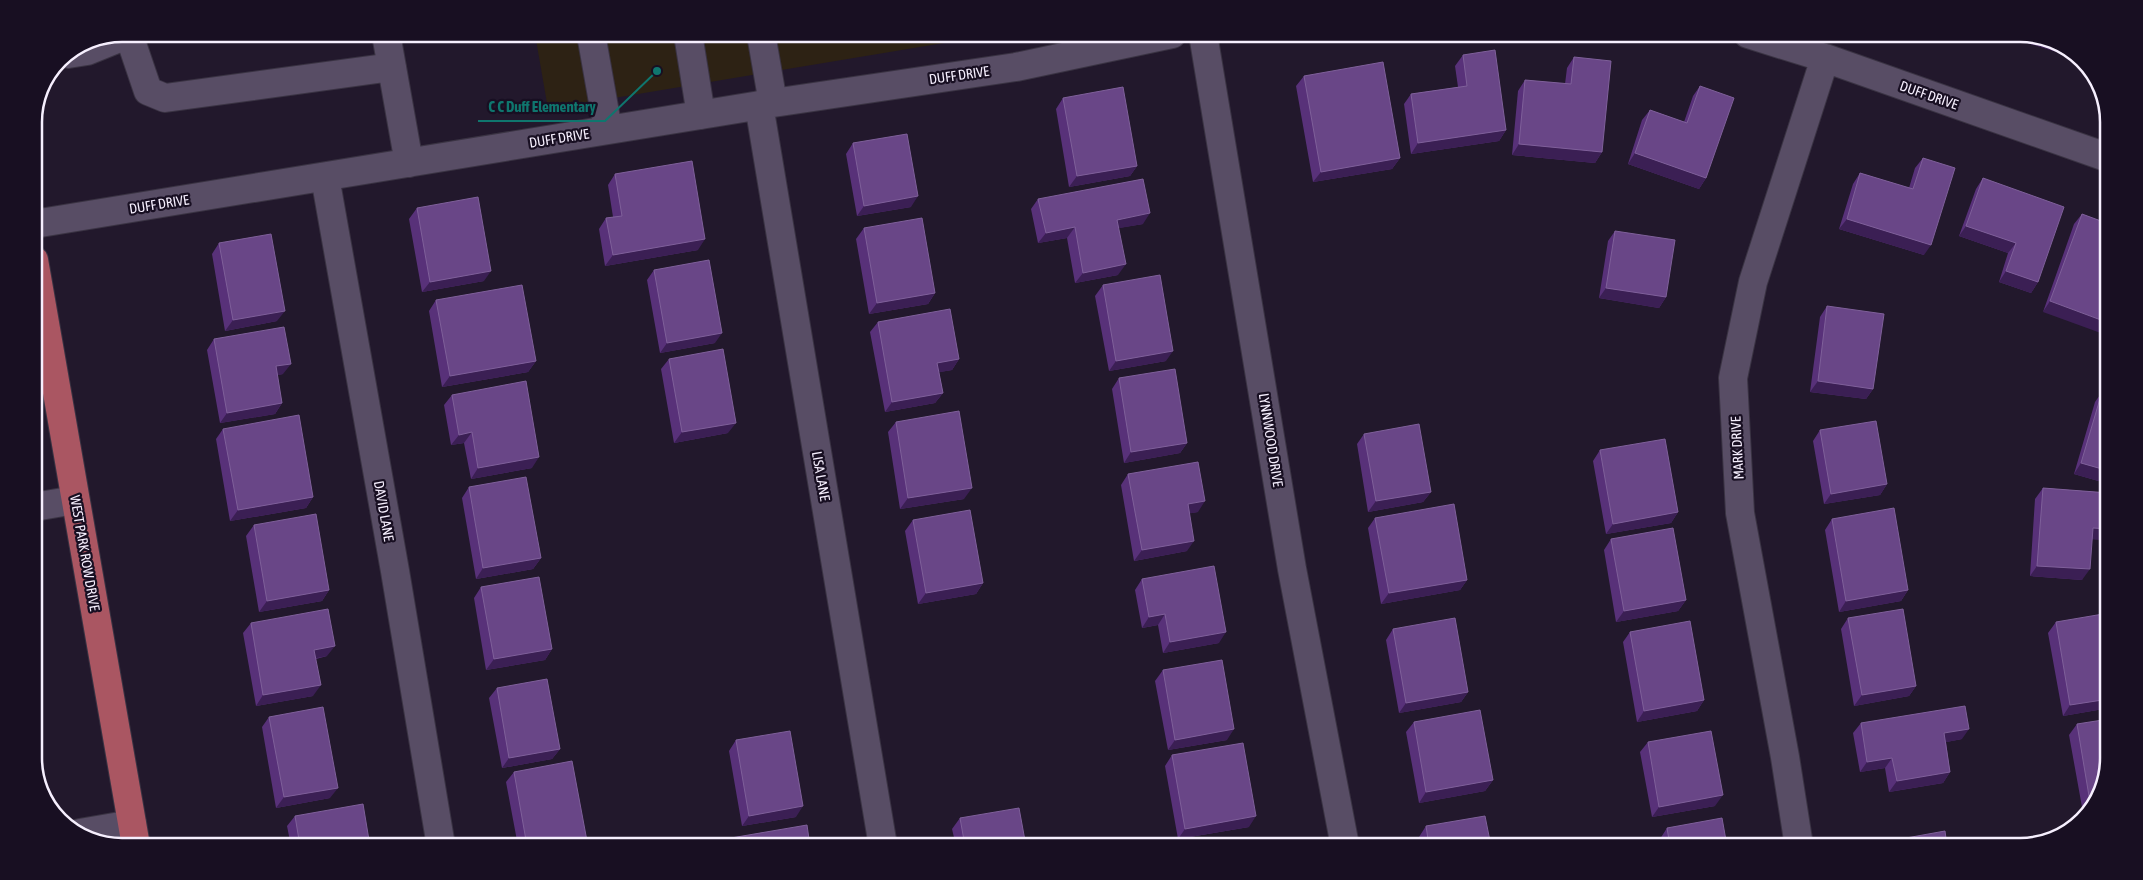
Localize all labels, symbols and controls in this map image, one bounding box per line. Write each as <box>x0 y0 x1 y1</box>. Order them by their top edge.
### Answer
street label: DUFF DRIVE <box>928 63 990 87</box>
street label: DUFF DRIVE <box>1898 78 1960 112</box>
callout: C C Duff Elementary <box>478 91 605 121</box>
text: C C Duff Elementary <box>488 98 596 115</box>
street label: DUFF DRIVE <box>528 125 590 151</box>
street label: DUFF DRIVE <box>128 191 190 217</box>
street label: LYNNWOOD DRIVE <box>1256 392 1286 488</box>
street label: MARK DRIVE <box>1727 416 1747 480</box>
street label: LISA LANE <box>809 450 833 502</box>
street label: DAVID LANE <box>371 480 397 543</box>
street label: WEST PARK ROW DRIVE <box>67 494 103 612</box>

